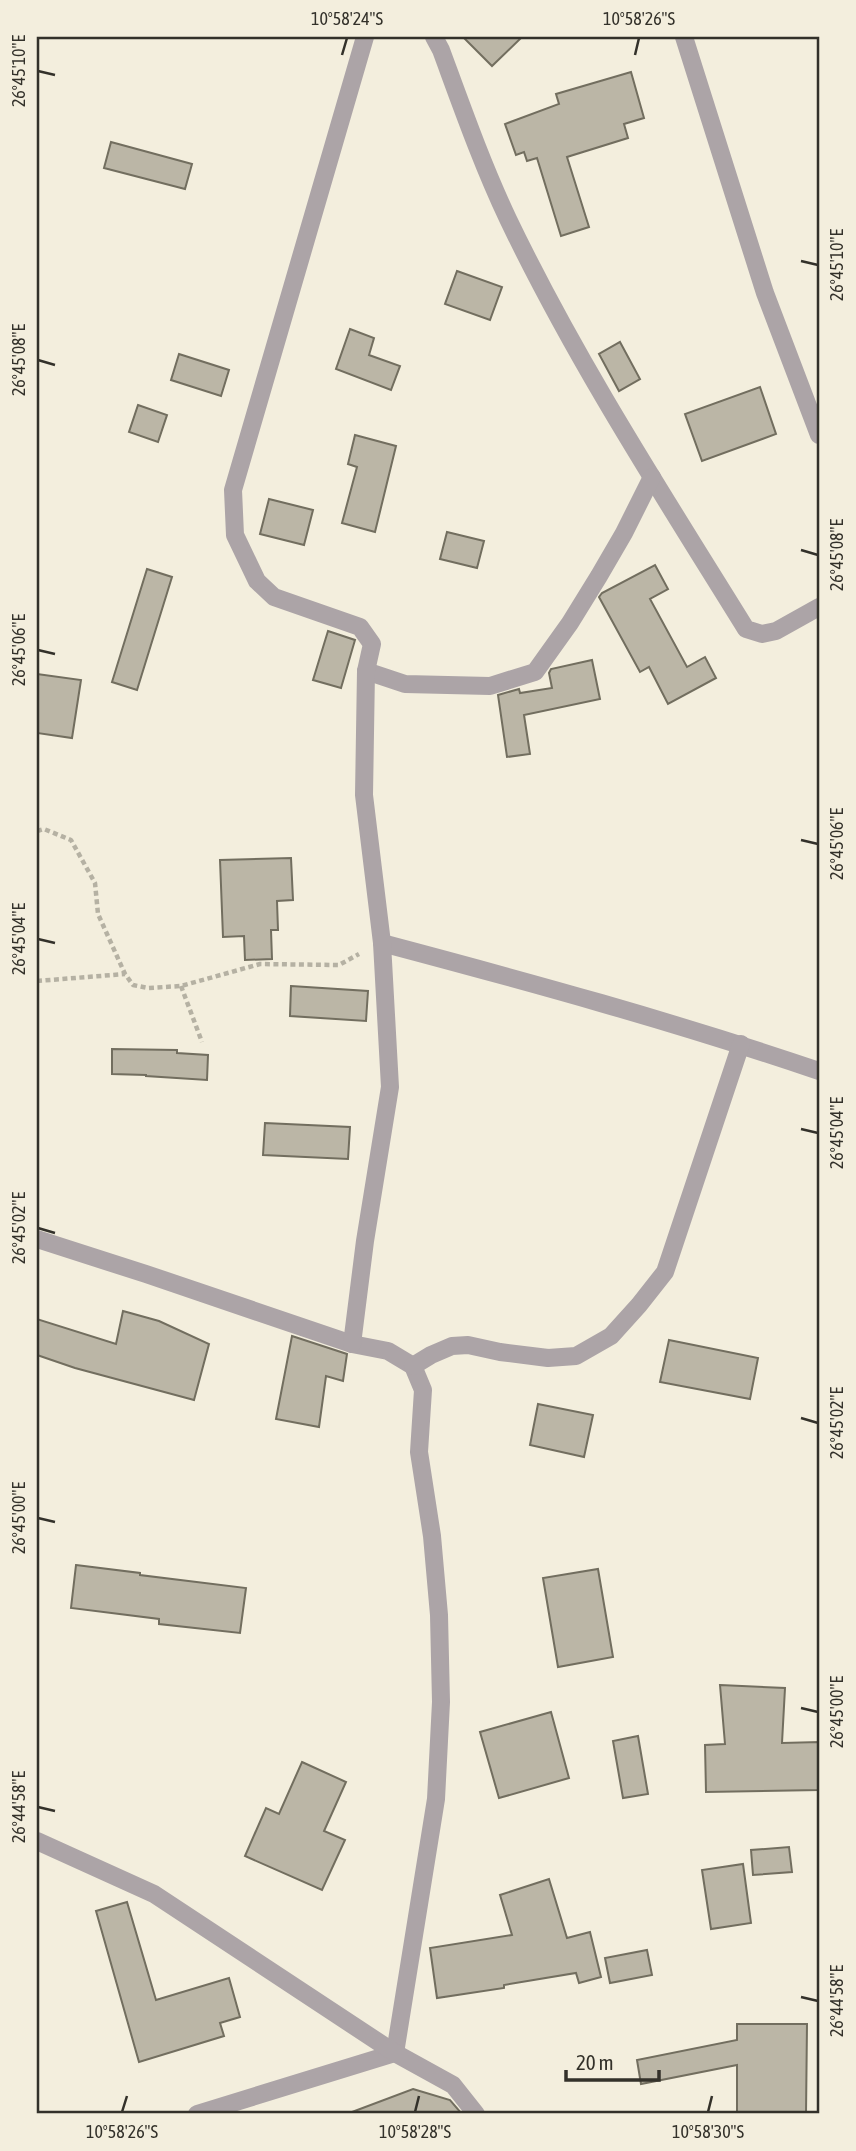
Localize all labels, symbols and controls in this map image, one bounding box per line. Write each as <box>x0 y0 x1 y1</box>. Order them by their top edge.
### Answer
text: 10°58'24"S <box>311 8 383 29</box>
text: 10°58'26"S <box>603 8 675 29</box>
text: 26°45'10"E <box>8 35 29 107</box>
text: 26°45'10"E <box>826 229 847 301</box>
text: 26°45'08"E <box>8 324 29 396</box>
text: 26°45'08"E <box>826 519 847 591</box>
text: 26°45'06"E <box>8 614 29 686</box>
text: 26°45'06"E <box>826 808 847 880</box>
text: 26°45'04"E <box>8 903 29 975</box>
text: 26°45'04"E <box>826 1097 847 1169</box>
text: 26°45'02"E <box>8 1192 29 1264</box>
text: 26°45'02"E <box>826 1387 847 1459</box>
text: 26°45'00"E <box>8 1482 29 1554</box>
text: 26°45'00"E <box>826 1676 847 1748</box>
text: 26°44'58"E <box>8 1771 29 1843</box>
text: 26°44'58"E <box>826 1965 847 2037</box>
scale bar <box>566 2039 658 2083</box>
text: 20 m <box>576 2050 614 2074</box>
text: 10°58'26"S <box>86 2121 158 2142</box>
text: 10°58'28"S <box>379 2121 451 2142</box>
text: 10°58'30"S <box>672 2121 744 2142</box>

